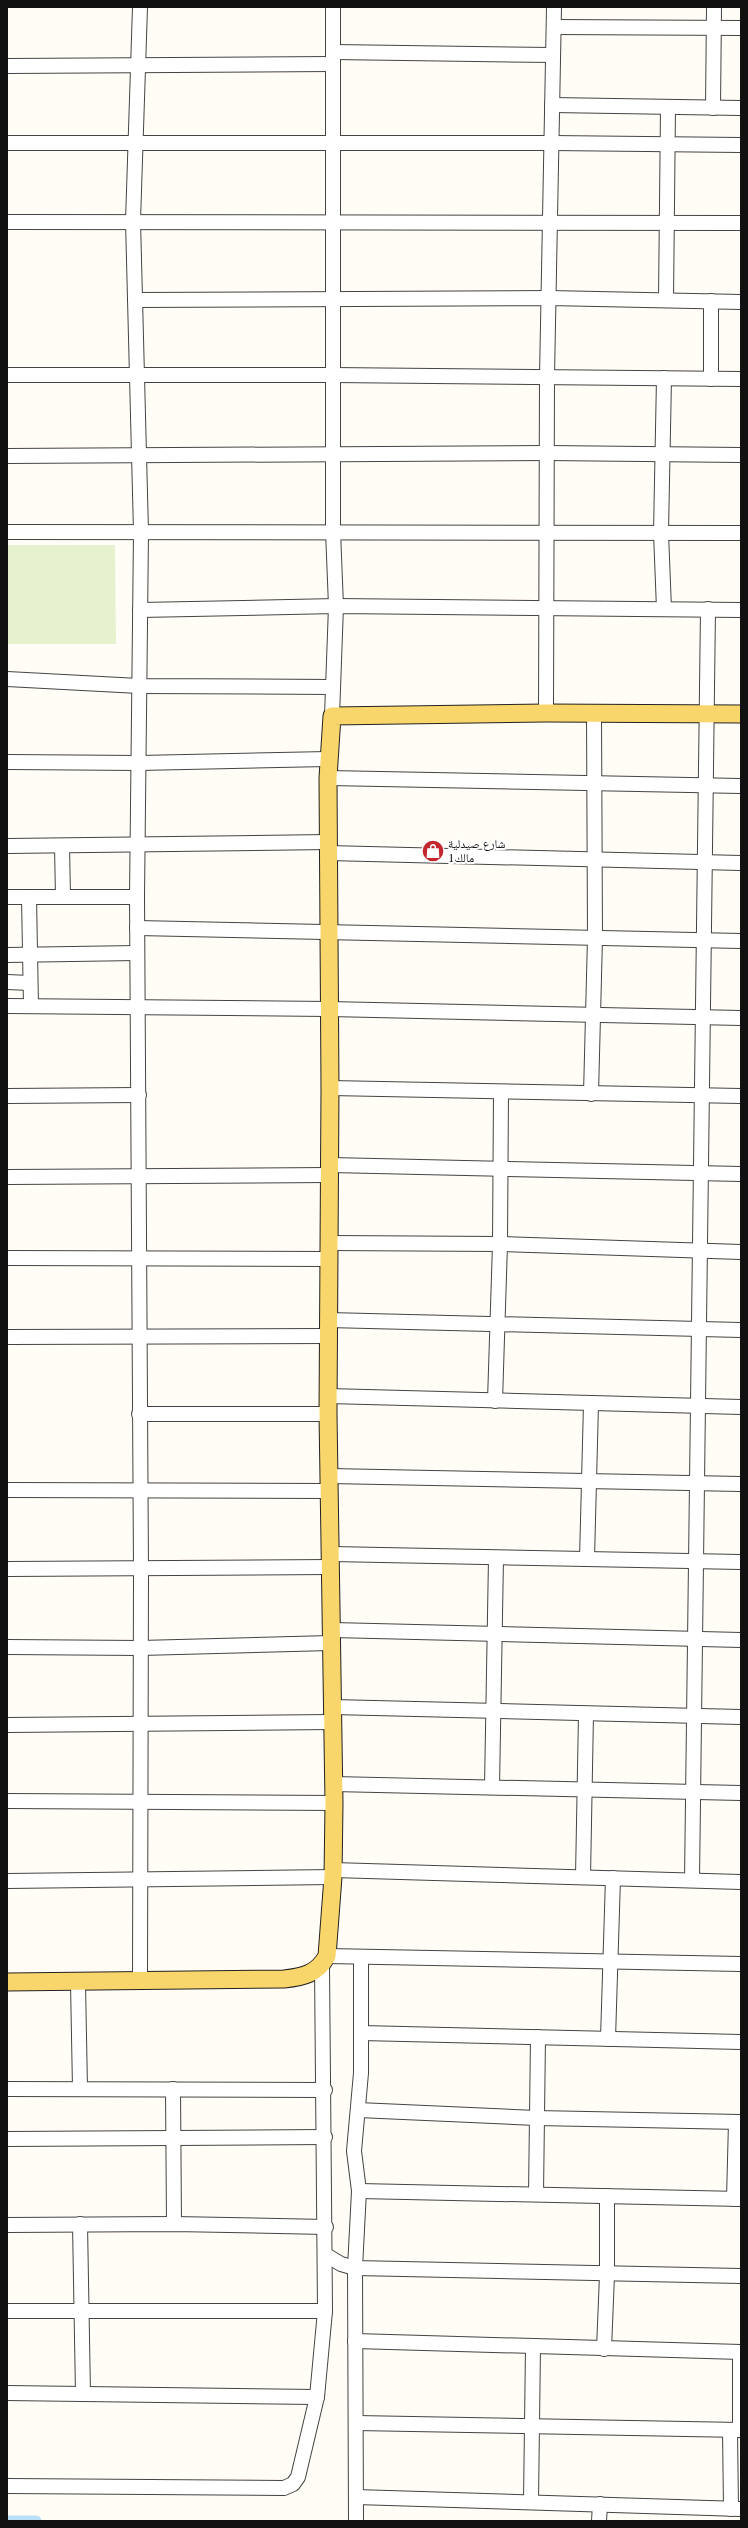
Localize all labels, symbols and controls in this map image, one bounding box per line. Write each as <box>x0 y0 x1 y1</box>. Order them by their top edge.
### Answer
place label: شارع صيدلية مالك1 <box>448 836 506 865</box>
shop icon: شارع صيدلية مالك1 <box>420 838 446 864</box>

